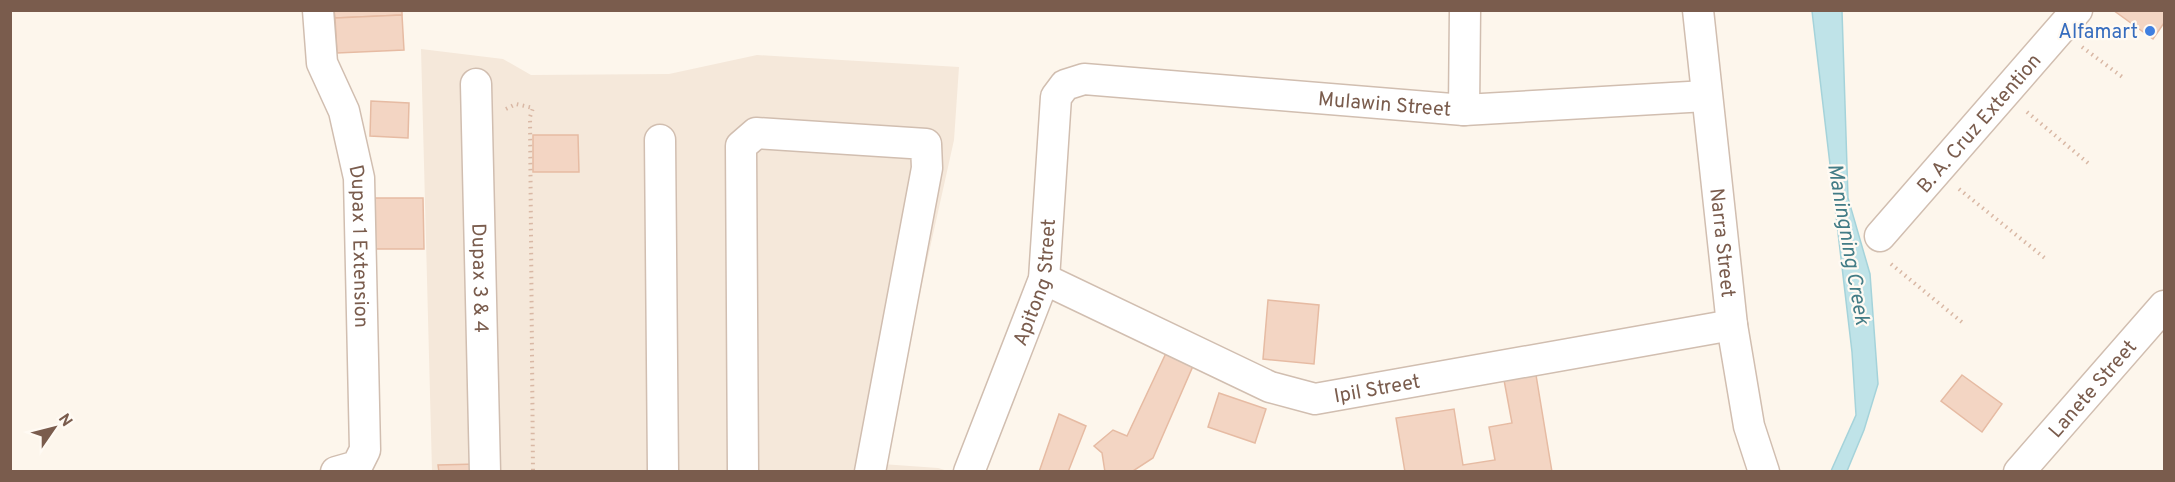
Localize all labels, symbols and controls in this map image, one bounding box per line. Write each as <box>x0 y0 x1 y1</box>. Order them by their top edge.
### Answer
place label: Alfamart <box>2058 20 2138 46</box>
marker: Alfamart <box>2143 24 2157 38</box>
street label: B. A. Cruz Extention <box>1912 49 2048 199</box>
street label: Mulawin Street <box>1317 87 1452 124</box>
water label: Maningning Creek <box>1820 162 1875 327</box>
street label: Dupax 1 Extension <box>341 163 373 328</box>
street label: Narra Street <box>1702 187 1740 299</box>
street label: Apitong Street <box>1008 218 1063 350</box>
street label: Dupax 3 & 4 <box>464 223 493 333</box>
street label: Lanete Street <box>2044 335 2143 444</box>
street label: Ipil Street <box>1332 370 1422 410</box>
north arrow <box>24 398 84 458</box>
text: N <box>53 410 76 431</box>

